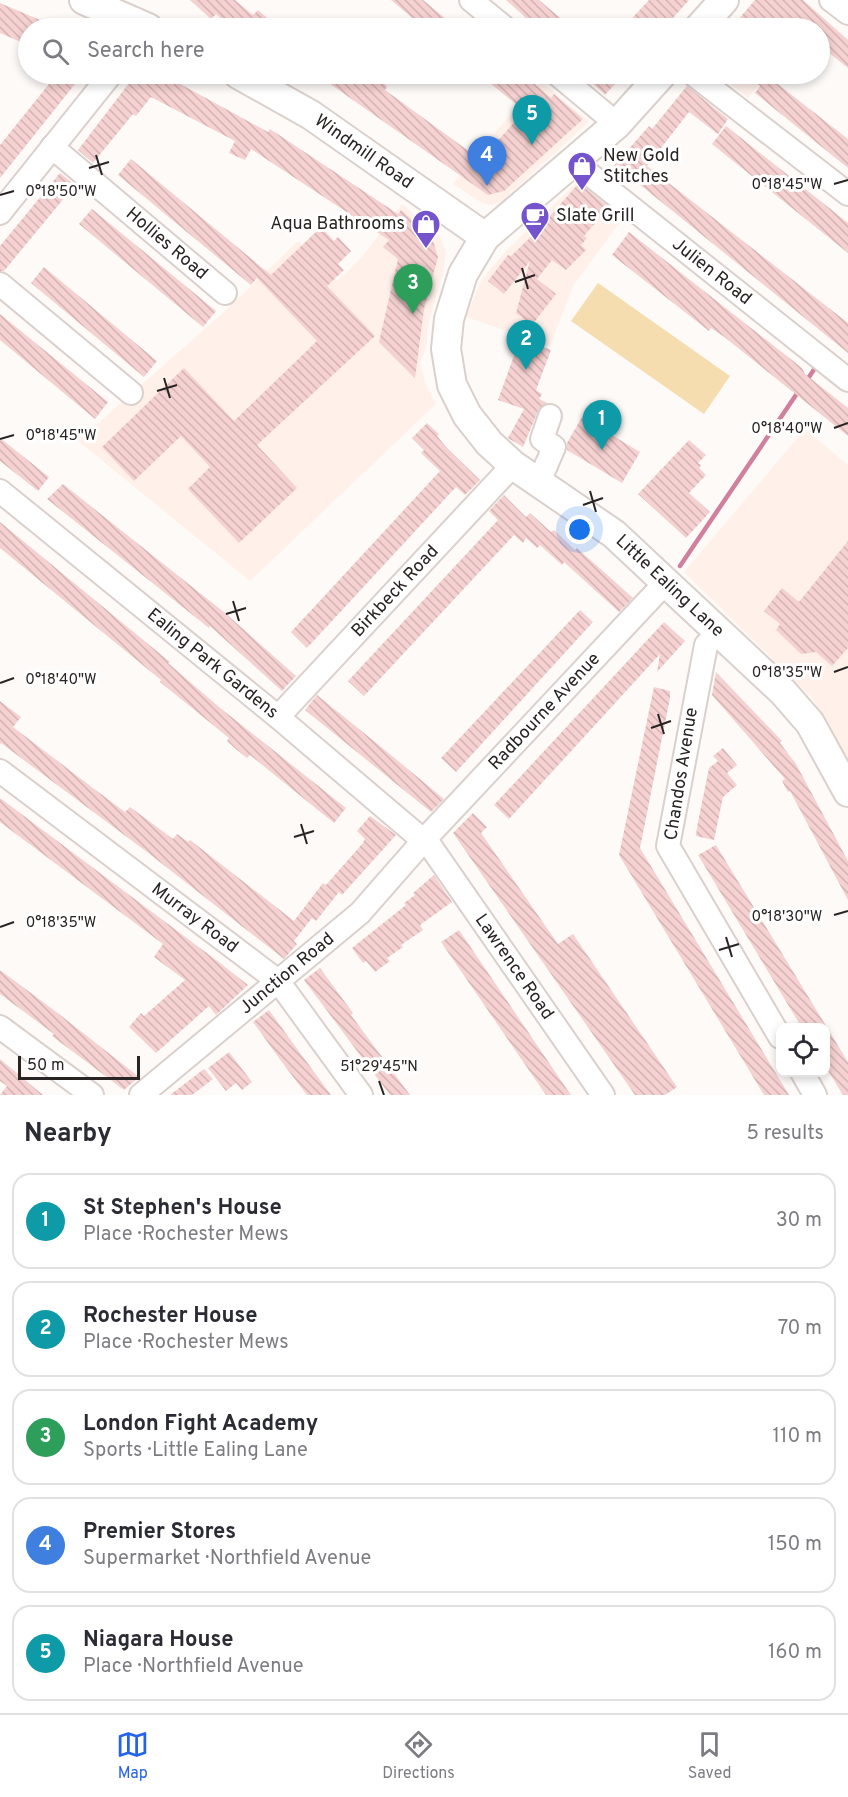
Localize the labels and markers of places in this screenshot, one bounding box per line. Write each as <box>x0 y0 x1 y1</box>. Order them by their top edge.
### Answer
pin: 5 <box>512 96 552 145</box>
pin: 4 <box>468 136 506 186</box>
place label: New Gold Stitches <box>603 145 680 189</box>
shop icon: New Gold Stitches <box>566 150 598 192</box>
cafe icon: Slate Grill <box>519 200 551 242</box>
place label: Slate Grill <box>556 205 635 228</box>
shop icon: Aqua Bathrooms <box>410 208 442 250</box>
place label: Aqua Bathrooms <box>270 213 405 236</box>
pin: 3 <box>394 264 432 314</box>
pin: 2 <box>506 320 546 370</box>
pin: 1 <box>582 400 622 450</box>

